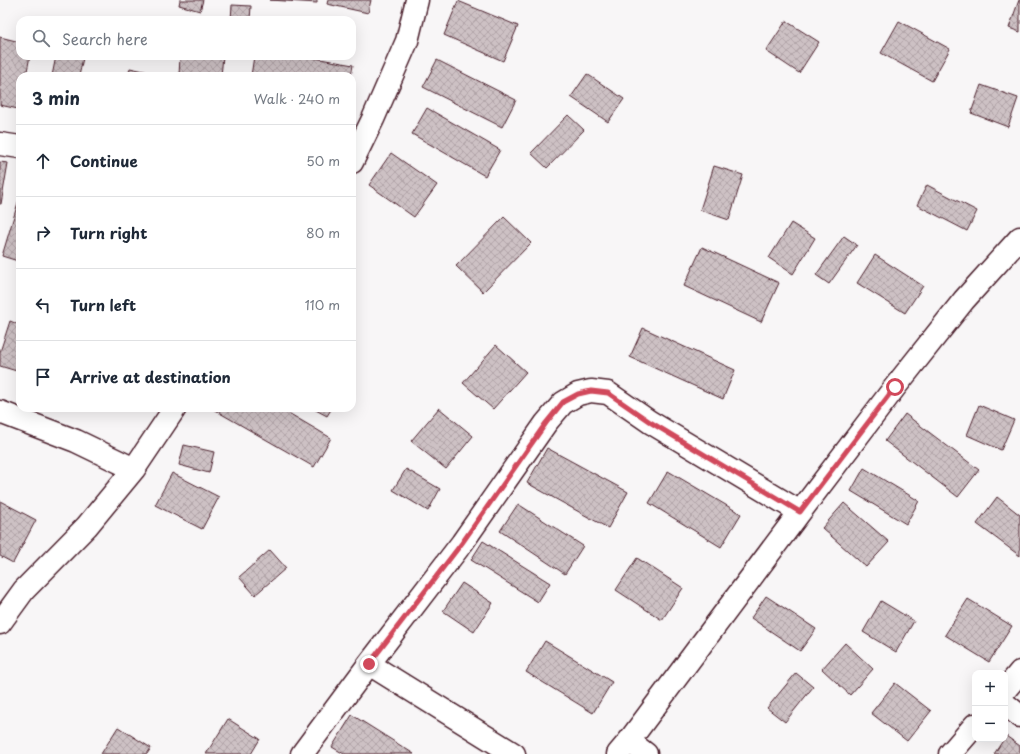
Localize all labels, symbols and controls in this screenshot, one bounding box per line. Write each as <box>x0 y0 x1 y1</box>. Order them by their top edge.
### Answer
search box <box>16 16 356 60</box>
icon: search <box>30 27 52 49</box>
text: Search here <box>62 27 148 50</box>
text: 3 min <box>32 85 80 111</box>
text: Walk · 240 m <box>254 89 340 108</box>
text: Continue <box>70 149 138 172</box>
icon: ahead <box>32 150 54 172</box>
text: 50 m <box>306 151 340 170</box>
text: Turn right <box>70 221 147 244</box>
icon: right <box>32 222 54 244</box>
text: 80 m <box>306 223 340 242</box>
text: Turn left <box>70 293 136 316</box>
icon: left <box>32 294 54 316</box>
text: 110 m <box>305 295 340 314</box>
text: Arrive at destination <box>70 365 231 388</box>
icon: arrive <box>32 366 54 388</box>
route start <box>886 378 904 396</box>
route end <box>360 655 378 673</box>
map controls <box>972 670 1008 742</box>
button: + <box>972 670 1008 706</box>
button: − <box>972 706 1008 742</box>

